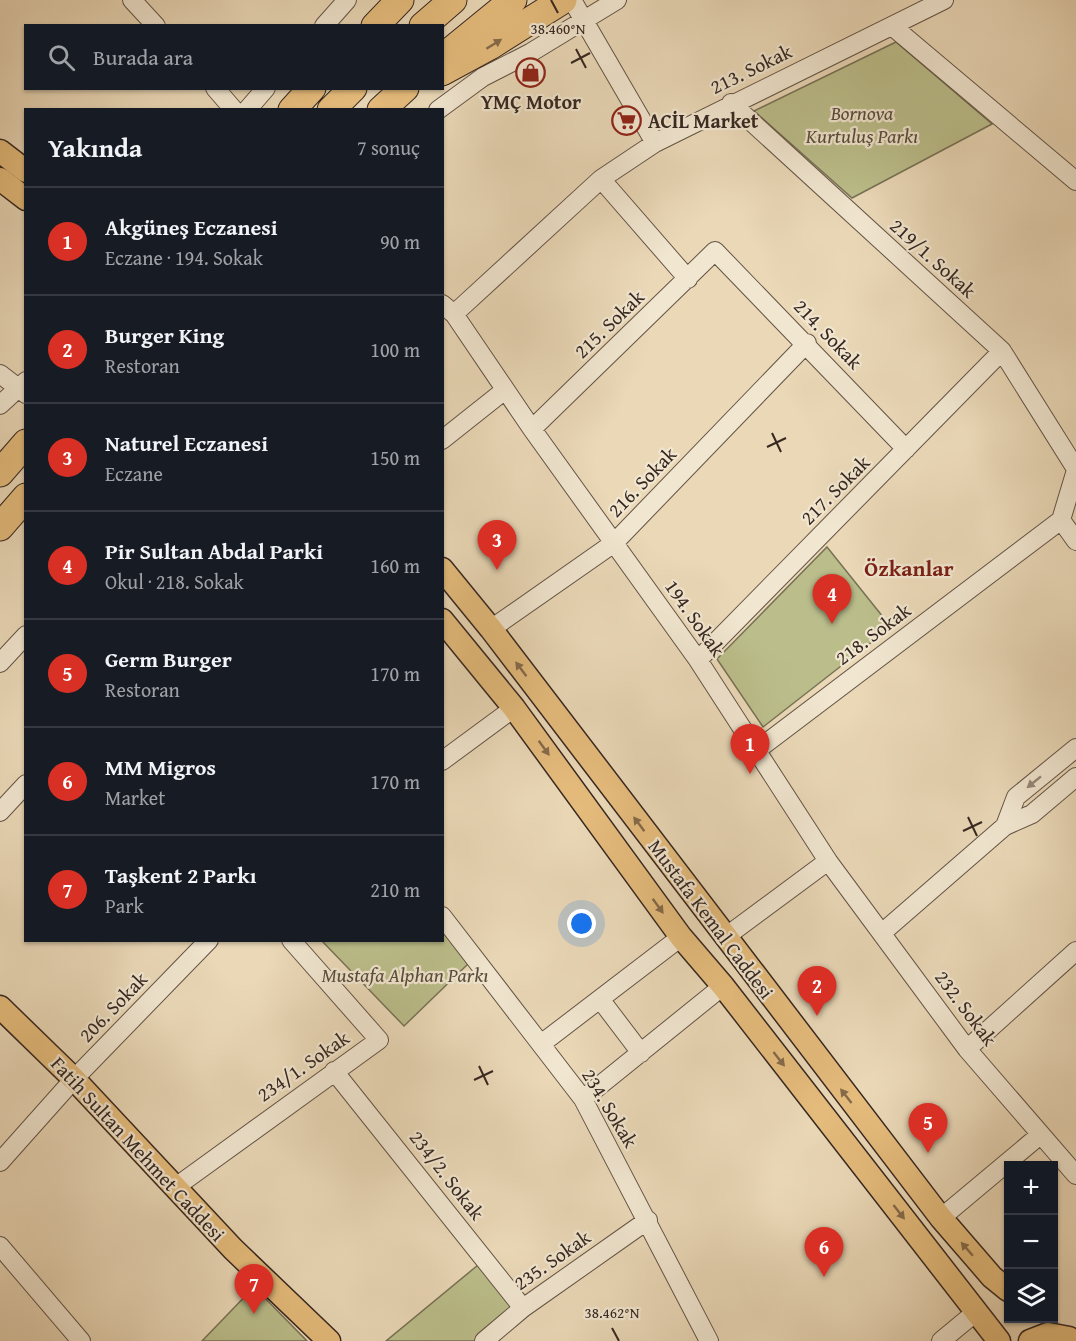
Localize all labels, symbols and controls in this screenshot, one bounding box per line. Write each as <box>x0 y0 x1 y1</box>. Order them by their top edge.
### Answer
text: 38.460°N <box>531 18 586 39</box>
search box <box>24 24 444 90</box>
street label: 213. Sokak <box>705 36 797 101</box>
one-way arrow <box>486 38 502 49</box>
icon: search <box>45 41 78 74</box>
text: Burada ara <box>93 41 193 73</box>
shop icon: YMÇ Motor <box>515 56 547 88</box>
place label: YMÇ Motor <box>481 87 581 116</box>
park label: Bornova Kurtuluş Parkı <box>805 98 918 150</box>
supermarket icon: ACİL Market <box>611 105 643 137</box>
place label: ACİL Market <box>648 106 759 135</box>
text: Yakında <box>48 128 142 167</box>
text: 7 sonuç <box>357 133 420 162</box>
text: Akgüneş Eczanesi <box>105 211 278 243</box>
street label: 219/1. Sokak <box>884 211 983 305</box>
text: 1 <box>62 227 73 256</box>
text: 90 m <box>380 227 420 256</box>
text: Eczane · 194. Sokak <box>105 243 263 272</box>
street label: 215. Sokak <box>567 282 651 365</box>
street label: 214. Sokak <box>787 292 870 376</box>
text: Burger King <box>105 319 224 351</box>
text: 2 <box>62 335 73 364</box>
text: 100 m <box>370 335 420 364</box>
text: Restoran <box>105 351 180 380</box>
text: Naturel Eczanesi <box>105 427 268 459</box>
street label: 216. Sokak <box>601 439 683 523</box>
text: 3 <box>62 443 73 472</box>
text: 150 m <box>370 443 420 472</box>
street label: 217. Sokak <box>793 448 877 531</box>
text: Eczane <box>105 459 163 488</box>
pin: 3 <box>478 520 516 570</box>
text: Pir Sultan Abdal Parki <box>105 535 323 567</box>
text: 4 <box>62 551 73 580</box>
text: 160 m <box>370 551 420 580</box>
district label: Özkanlar <box>864 552 954 584</box>
text: Okul · 218. Sokak <box>105 567 244 596</box>
street label: 194. Sokak <box>658 573 733 663</box>
pin: 4 <box>812 574 852 624</box>
street label: 218. Sokak <box>829 595 917 672</box>
text: Germ Burger <box>105 643 232 675</box>
text: 5 <box>62 659 73 688</box>
text: 170 m <box>370 659 420 688</box>
one-way arrow <box>516 661 528 676</box>
text: Restoran <box>105 675 180 704</box>
pin: 1 <box>730 724 770 774</box>
one-way arrow <box>537 741 549 756</box>
text: MM Migros <box>105 751 216 783</box>
text: 6 <box>62 767 73 796</box>
text: 170 m <box>370 767 420 796</box>
one-way arrow <box>1026 776 1042 789</box>
text: Market <box>105 783 165 812</box>
one-way arrow <box>633 817 645 832</box>
street label: Mustafa Kemal Caddesi <box>642 833 781 1005</box>
text: Taşkent 2 Parkı <box>105 859 257 891</box>
text: 7 <box>62 875 73 904</box>
text: 210 m <box>370 875 420 904</box>
text: Park <box>105 891 144 920</box>
one-way arrow <box>652 897 664 913</box>
your location <box>567 909 596 938</box>
park label: Mustafa Alphan Parkı <box>322 960 489 989</box>
street label: 206. Sokak <box>72 964 154 1048</box>
street label: 232. Sokak <box>928 964 1005 1052</box>
pin: 2 <box>798 966 836 1016</box>
street label: 234/1. Sokak <box>251 1023 356 1108</box>
street label: Fatih Sultan Mehmet Caddesi <box>45 1050 232 1248</box>
one-way arrow <box>773 1051 785 1066</box>
street label: 234. Sokak <box>575 1063 646 1154</box>
one-way arrow <box>840 1088 853 1104</box>
pin: 5 <box>908 1104 948 1153</box>
street label: 234/2. Sokak <box>403 1124 492 1226</box>
map controls <box>1004 1161 1058 1323</box>
button: + <box>1004 1161 1058 1215</box>
one-way arrow <box>893 1205 905 1220</box>
button: − <box>1004 1215 1058 1269</box>
street label: 235. Sokak <box>507 1222 597 1297</box>
pin: 6 <box>804 1228 844 1277</box>
one-way arrow <box>961 1241 974 1257</box>
pin: 7 <box>234 1264 274 1314</box>
button: layers <box>1004 1269 1058 1323</box>
text: 38.462°N <box>585 1302 640 1323</box>

